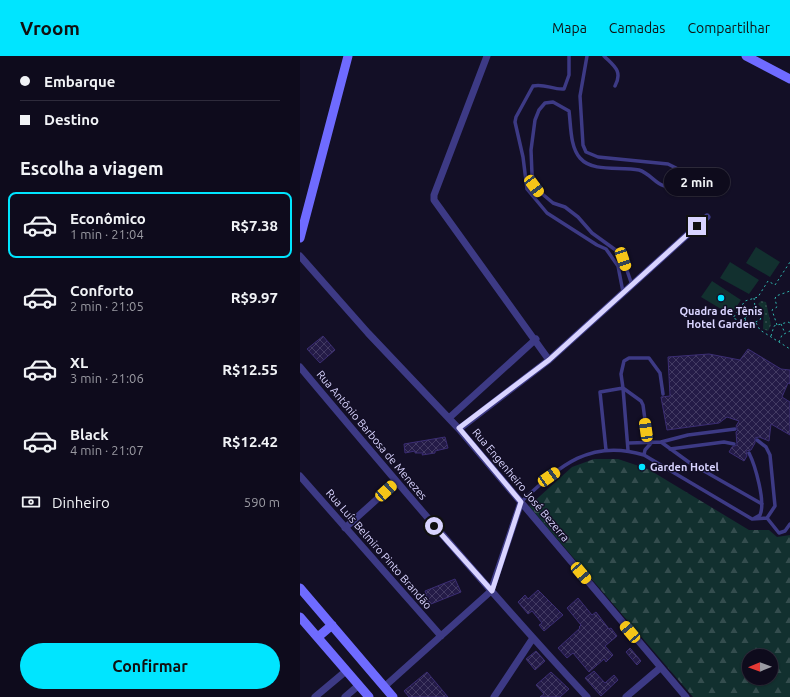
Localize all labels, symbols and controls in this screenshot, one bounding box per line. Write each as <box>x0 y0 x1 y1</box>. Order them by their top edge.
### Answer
text: Vroom <box>20 17 80 39</box>
text: Mapa <box>552 20 587 36</box>
text: Camadas <box>609 20 665 36</box>
text: Compartilhar <box>687 20 770 36</box>
text: Embarque <box>44 73 115 90</box>
text: Destino <box>44 111 99 128</box>
text: Escolha a viagem <box>20 158 164 178</box>
callout: 2 min <box>664 168 730 196</box>
car <box>522 173 546 199</box>
text: 2 min <box>681 175 713 189</box>
icon: car <box>22 207 58 243</box>
text: Econômico <box>70 210 146 227</box>
text: R$7.38 <box>231 217 278 234</box>
route end <box>688 217 706 235</box>
text: 1 min · 21:04 <box>70 227 144 241</box>
car <box>613 246 633 272</box>
icon: car <box>22 279 58 315</box>
text: Conforto <box>70 282 134 299</box>
text: R$9.97 <box>231 289 278 306</box>
marker: Quadra de Tênis Hotel Garden <box>716 293 726 303</box>
text: 2 min · 21:05 <box>70 299 144 313</box>
place label: Quadra de Tênis Hotel Garden <box>679 305 763 330</box>
icon: car <box>22 351 58 387</box>
text: XL <box>70 354 88 371</box>
text: R$12.55 <box>222 361 278 378</box>
street label: Rua Antônio Barbosa de Menezes <box>314 368 430 502</box>
text: 3 min · 21:06 <box>70 371 144 385</box>
car <box>638 417 654 443</box>
icon: car <box>22 423 58 459</box>
text: Black <box>70 426 109 443</box>
street label: Rua Engenheiro José Bezerra <box>470 426 572 544</box>
text: R$12.42 <box>222 433 278 450</box>
text: 4 min · 21:07 <box>70 443 144 457</box>
place label: Garden Hotel <box>650 461 719 473</box>
marker: Garden Hotel <box>637 462 647 472</box>
car <box>536 465 562 489</box>
car <box>373 479 399 503</box>
street label: Rua Luís Belmiro Pinto Brandão <box>324 487 434 611</box>
icon: cash <box>20 491 42 513</box>
text: Dinheiro <box>52 494 110 511</box>
text: 590 m <box>244 495 280 509</box>
route start <box>425 517 443 535</box>
car <box>569 560 593 586</box>
car <box>618 619 642 645</box>
button: Confirmar <box>20 643 280 689</box>
north arrow <box>742 649 778 685</box>
map controls <box>742 649 778 685</box>

